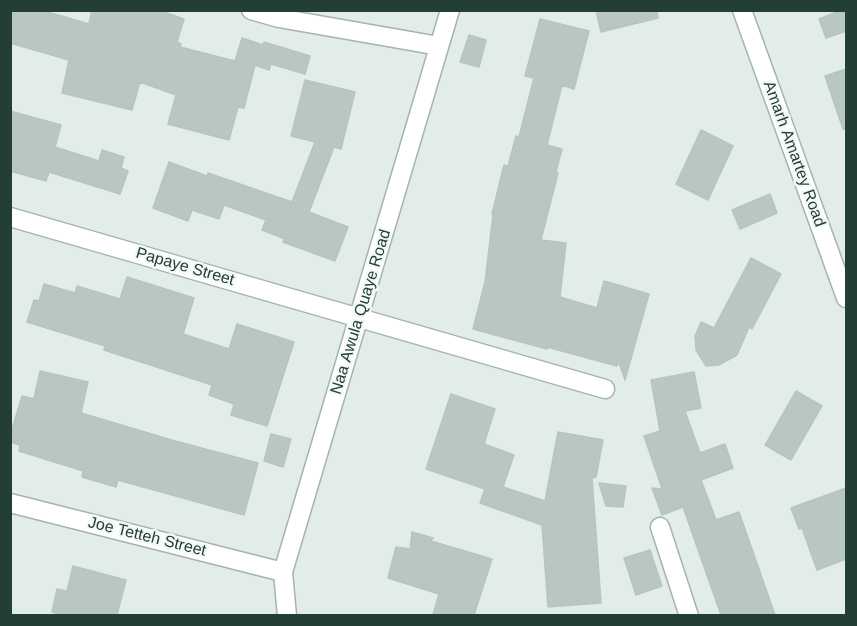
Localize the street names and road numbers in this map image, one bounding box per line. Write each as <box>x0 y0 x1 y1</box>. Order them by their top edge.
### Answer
street label: Amarh Amartey Road <box>759 78 829 230</box>
street label: Naa Awula Quaye Road <box>327 227 395 397</box>
street label: Papaye Street <box>134 244 236 290</box>
street label: Joe Tetteh Street <box>86 513 208 561</box>

